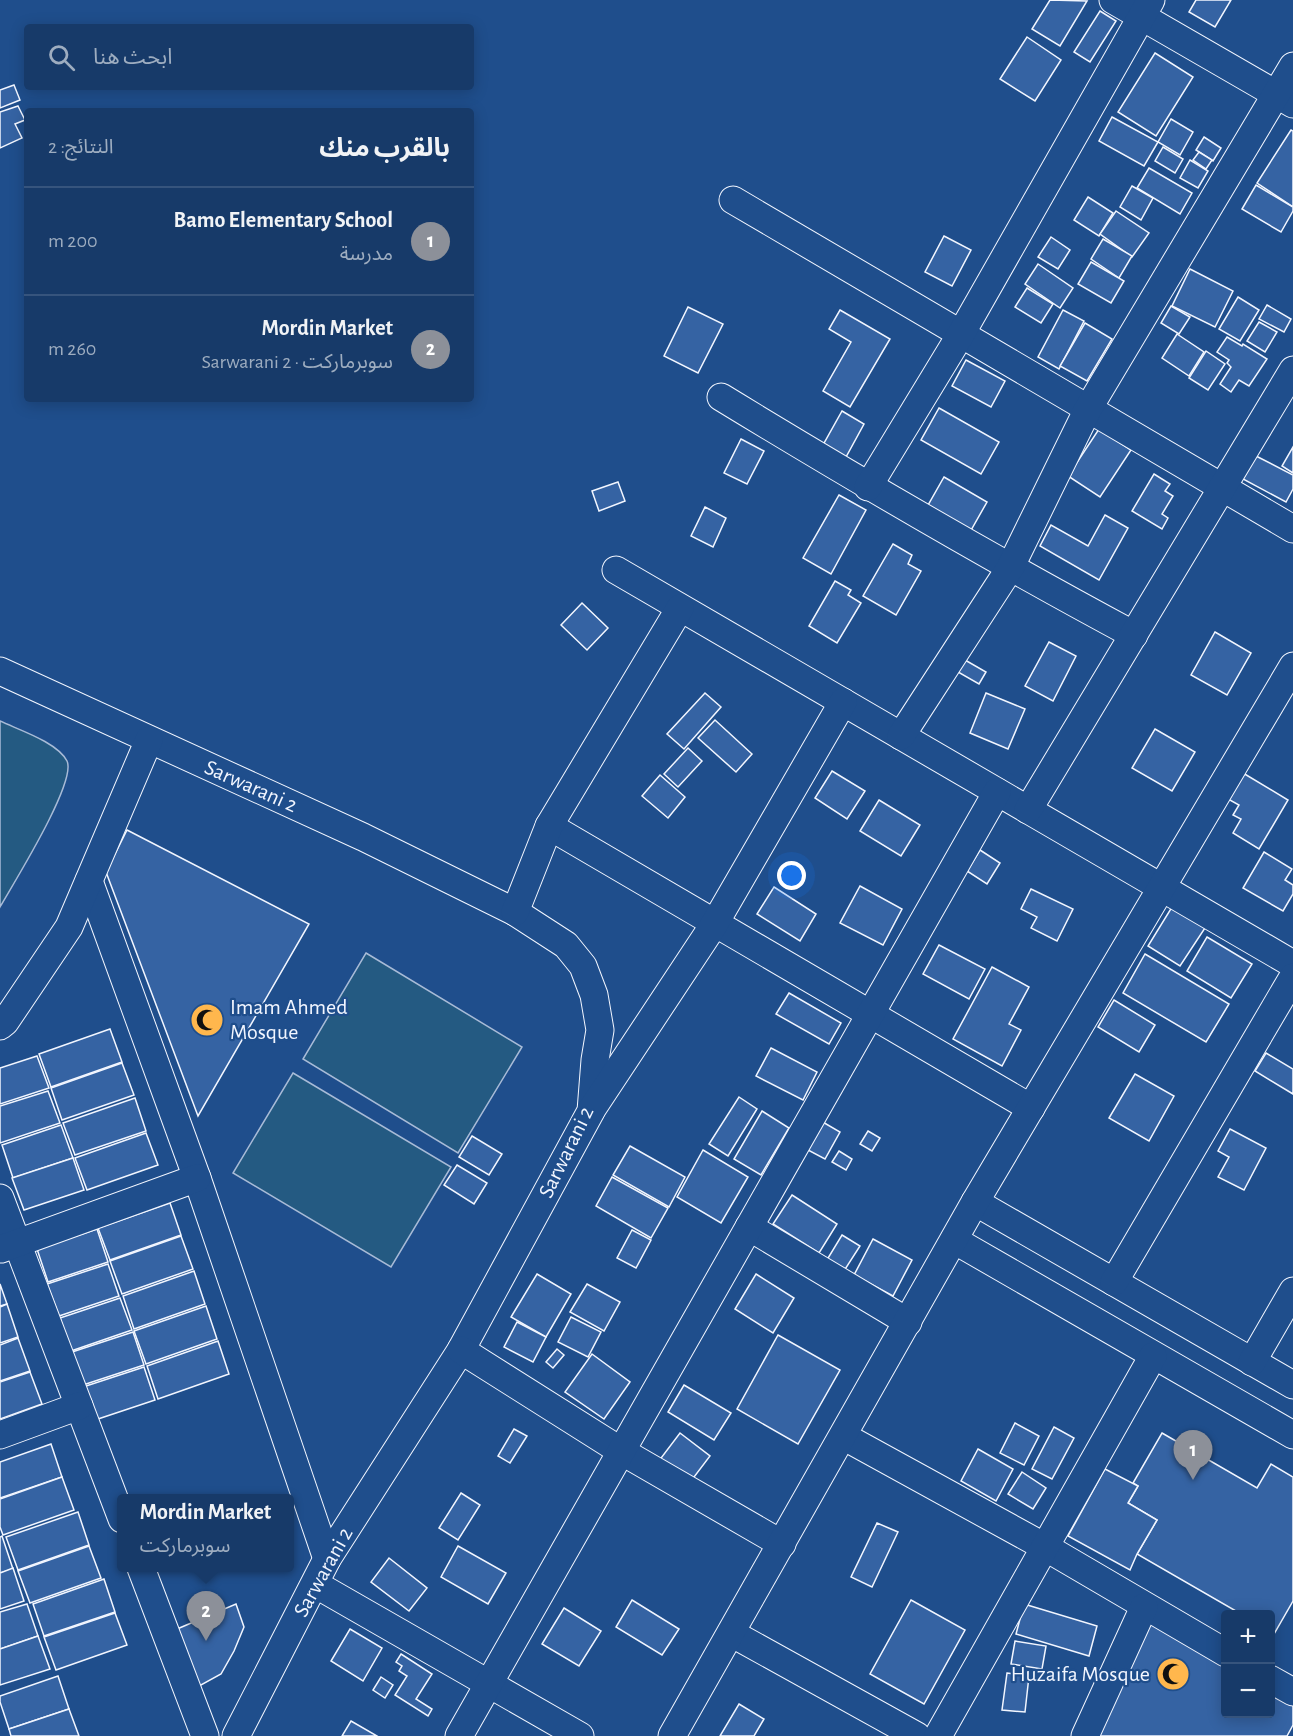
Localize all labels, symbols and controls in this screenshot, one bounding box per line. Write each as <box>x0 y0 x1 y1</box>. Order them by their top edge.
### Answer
search box <box>24 24 474 90</box>
icon: search <box>45 41 78 74</box>
text: ابحث هنا <box>93 46 172 68</box>
text: بالقرب منك <box>319 135 450 161</box>
text: النتائج: 2 <box>48 137 113 157</box>
text: Bamo Elementary School <box>173 209 393 231</box>
text: 200 m <box>48 231 98 251</box>
text: 1 <box>427 231 434 251</box>
text: مدرسة <box>340 244 393 264</box>
text: Mordin Market <box>262 317 393 339</box>
text: 260 m <box>48 339 96 359</box>
text: 2 <box>426 339 435 359</box>
text: سوبرماركت · Sarwarani 2 <box>201 352 393 372</box>
street label: Sarwarani 2 <box>201 756 301 816</box>
your location <box>777 861 806 890</box>
place label: Imam Ahmed Mosque <box>230 996 348 1043</box>
mosque icon: Imam Ahmed Mosque <box>189 1002 225 1038</box>
street label: Sarwarani 2 <box>534 1103 598 1201</box>
pin: 1 <box>1174 1430 1212 1480</box>
popup <box>117 1494 294 1572</box>
text: Mordin Market <box>140 1501 271 1523</box>
street label: Sarwarani 2 <box>289 1523 357 1621</box>
text: سوبرماركت <box>140 1536 230 1556</box>
pin: 2 <box>186 1592 226 1641</box>
map controls <box>1221 1610 1275 1718</box>
button: + <box>1221 1610 1275 1664</box>
mosque icon: Huzaifa Mosque <box>1155 1656 1191 1692</box>
place label: Huzaifa Mosque <box>1011 1663 1150 1685</box>
button: − <box>1221 1664 1275 1718</box>

